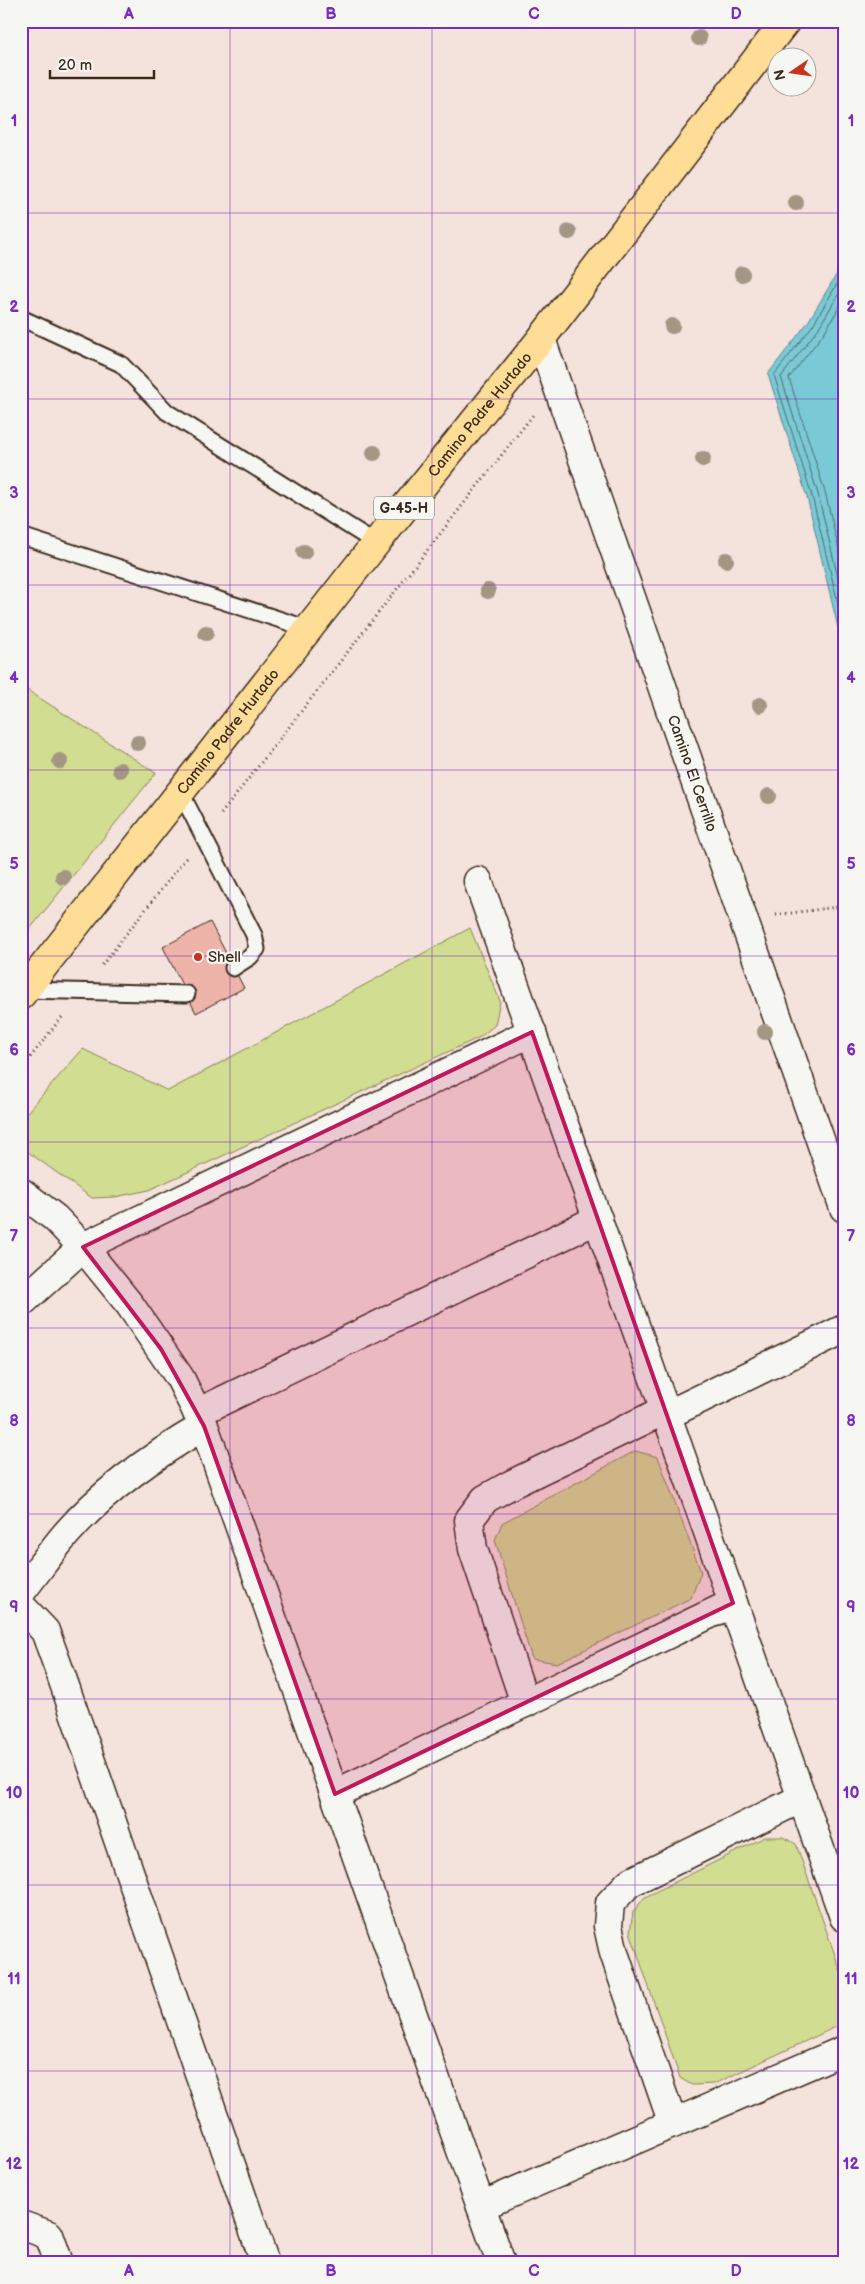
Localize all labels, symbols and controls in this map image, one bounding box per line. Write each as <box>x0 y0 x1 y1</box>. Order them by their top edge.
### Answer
text: A <box>123 5 134 24</box>
text: B <box>325 5 337 24</box>
text: C <box>528 5 540 24</box>
text: D <box>730 5 742 24</box>
scale bar <box>50 48 154 80</box>
north arrow <box>768 48 818 98</box>
text: 20 m <box>58 56 92 75</box>
text: N <box>770 68 789 82</box>
text: 1 <box>11 112 17 131</box>
text: 1 <box>848 112 854 131</box>
text: 2 <box>9 298 19 317</box>
text: 2 <box>846 298 856 317</box>
street label: Camino Padre Hurtado <box>424 349 536 481</box>
text: 3 <box>9 484 19 503</box>
text: 3 <box>846 484 856 503</box>
road number: G-45-H <box>374 496 434 520</box>
street label: Camino Padre Hurtado <box>173 665 284 799</box>
text: 4 <box>9 669 19 688</box>
text: 4 <box>846 669 856 688</box>
street label: Camino El Cerrillo <box>663 713 721 835</box>
text: 5 <box>9 855 19 874</box>
text: 5 <box>846 855 856 874</box>
place label: Shell <box>208 948 241 967</box>
marker: Shell <box>192 951 204 963</box>
text: 6 <box>9 1041 19 1060</box>
text: 6 <box>846 1041 856 1060</box>
text: 7 <box>10 1227 19 1246</box>
text: 7 <box>847 1227 856 1246</box>
text: 8 <box>9 1412 19 1431</box>
text: 8 <box>846 1412 856 1431</box>
text: 9 <box>9 1598 19 1617</box>
text: 9 <box>846 1598 856 1617</box>
text: 10 <box>6 1784 22 1803</box>
text: 10 <box>843 1784 859 1803</box>
text: 11 <box>7 1970 21 1989</box>
text: 11 <box>844 1970 858 1989</box>
text: 12 <box>6 2155 23 2174</box>
text: 12 <box>843 2155 860 2174</box>
text: A <box>123 2262 134 2281</box>
text: B <box>325 2262 337 2281</box>
text: C <box>528 2262 540 2281</box>
text: D <box>730 2262 742 2281</box>

